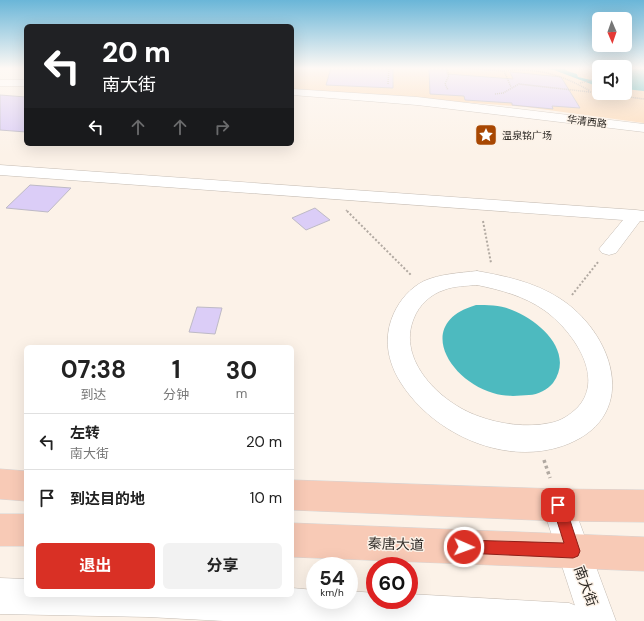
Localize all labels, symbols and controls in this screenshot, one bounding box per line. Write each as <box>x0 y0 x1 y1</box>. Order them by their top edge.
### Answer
north arrow <box>592 12 632 52</box>
map controls <box>592 12 632 100</box>
text: 20 m <box>102 34 171 71</box>
icon: left <box>36 40 88 92</box>
button: sound <box>592 60 632 100</box>
text: 南大街 <box>102 73 156 97</box>
street label: 华清西路 <box>566 113 608 130</box>
icon: left <box>85 116 107 138</box>
icon: ahead <box>127 116 149 138</box>
icon: ahead <box>169 116 191 138</box>
icon: right <box>211 116 233 138</box>
place icon: 温泉铭广场 <box>473 122 499 148</box>
place label: 温泉铭广场 <box>502 129 552 142</box>
text: 07:38 <box>61 354 126 385</box>
text: 1 <box>172 354 180 385</box>
text: 30 <box>226 355 257 386</box>
text: m <box>236 385 247 402</box>
text: 到达 <box>80 386 107 403</box>
text: 分钟 <box>163 386 189 403</box>
text: 左转 <box>70 423 100 443</box>
icon: left <box>36 431 58 453</box>
text: 20 m <box>246 432 282 452</box>
text: 南大街 <box>70 445 109 462</box>
icon: arrive <box>36 487 58 509</box>
text: 10 m <box>250 488 282 508</box>
pin <box>541 488 575 522</box>
text: 到达目的地 <box>70 489 145 509</box>
icon: arrive <box>547 494 569 516</box>
position arrow <box>443 526 485 568</box>
street label: 秦唐大道 <box>368 534 424 554</box>
button: 退出 <box>36 543 155 589</box>
button: 分享 <box>163 543 282 589</box>
speed limit sign: 60 <box>366 557 418 609</box>
street label: 南大街 <box>570 563 602 609</box>
text: 54 <box>319 565 345 591</box>
text: km/h <box>320 586 344 599</box>

